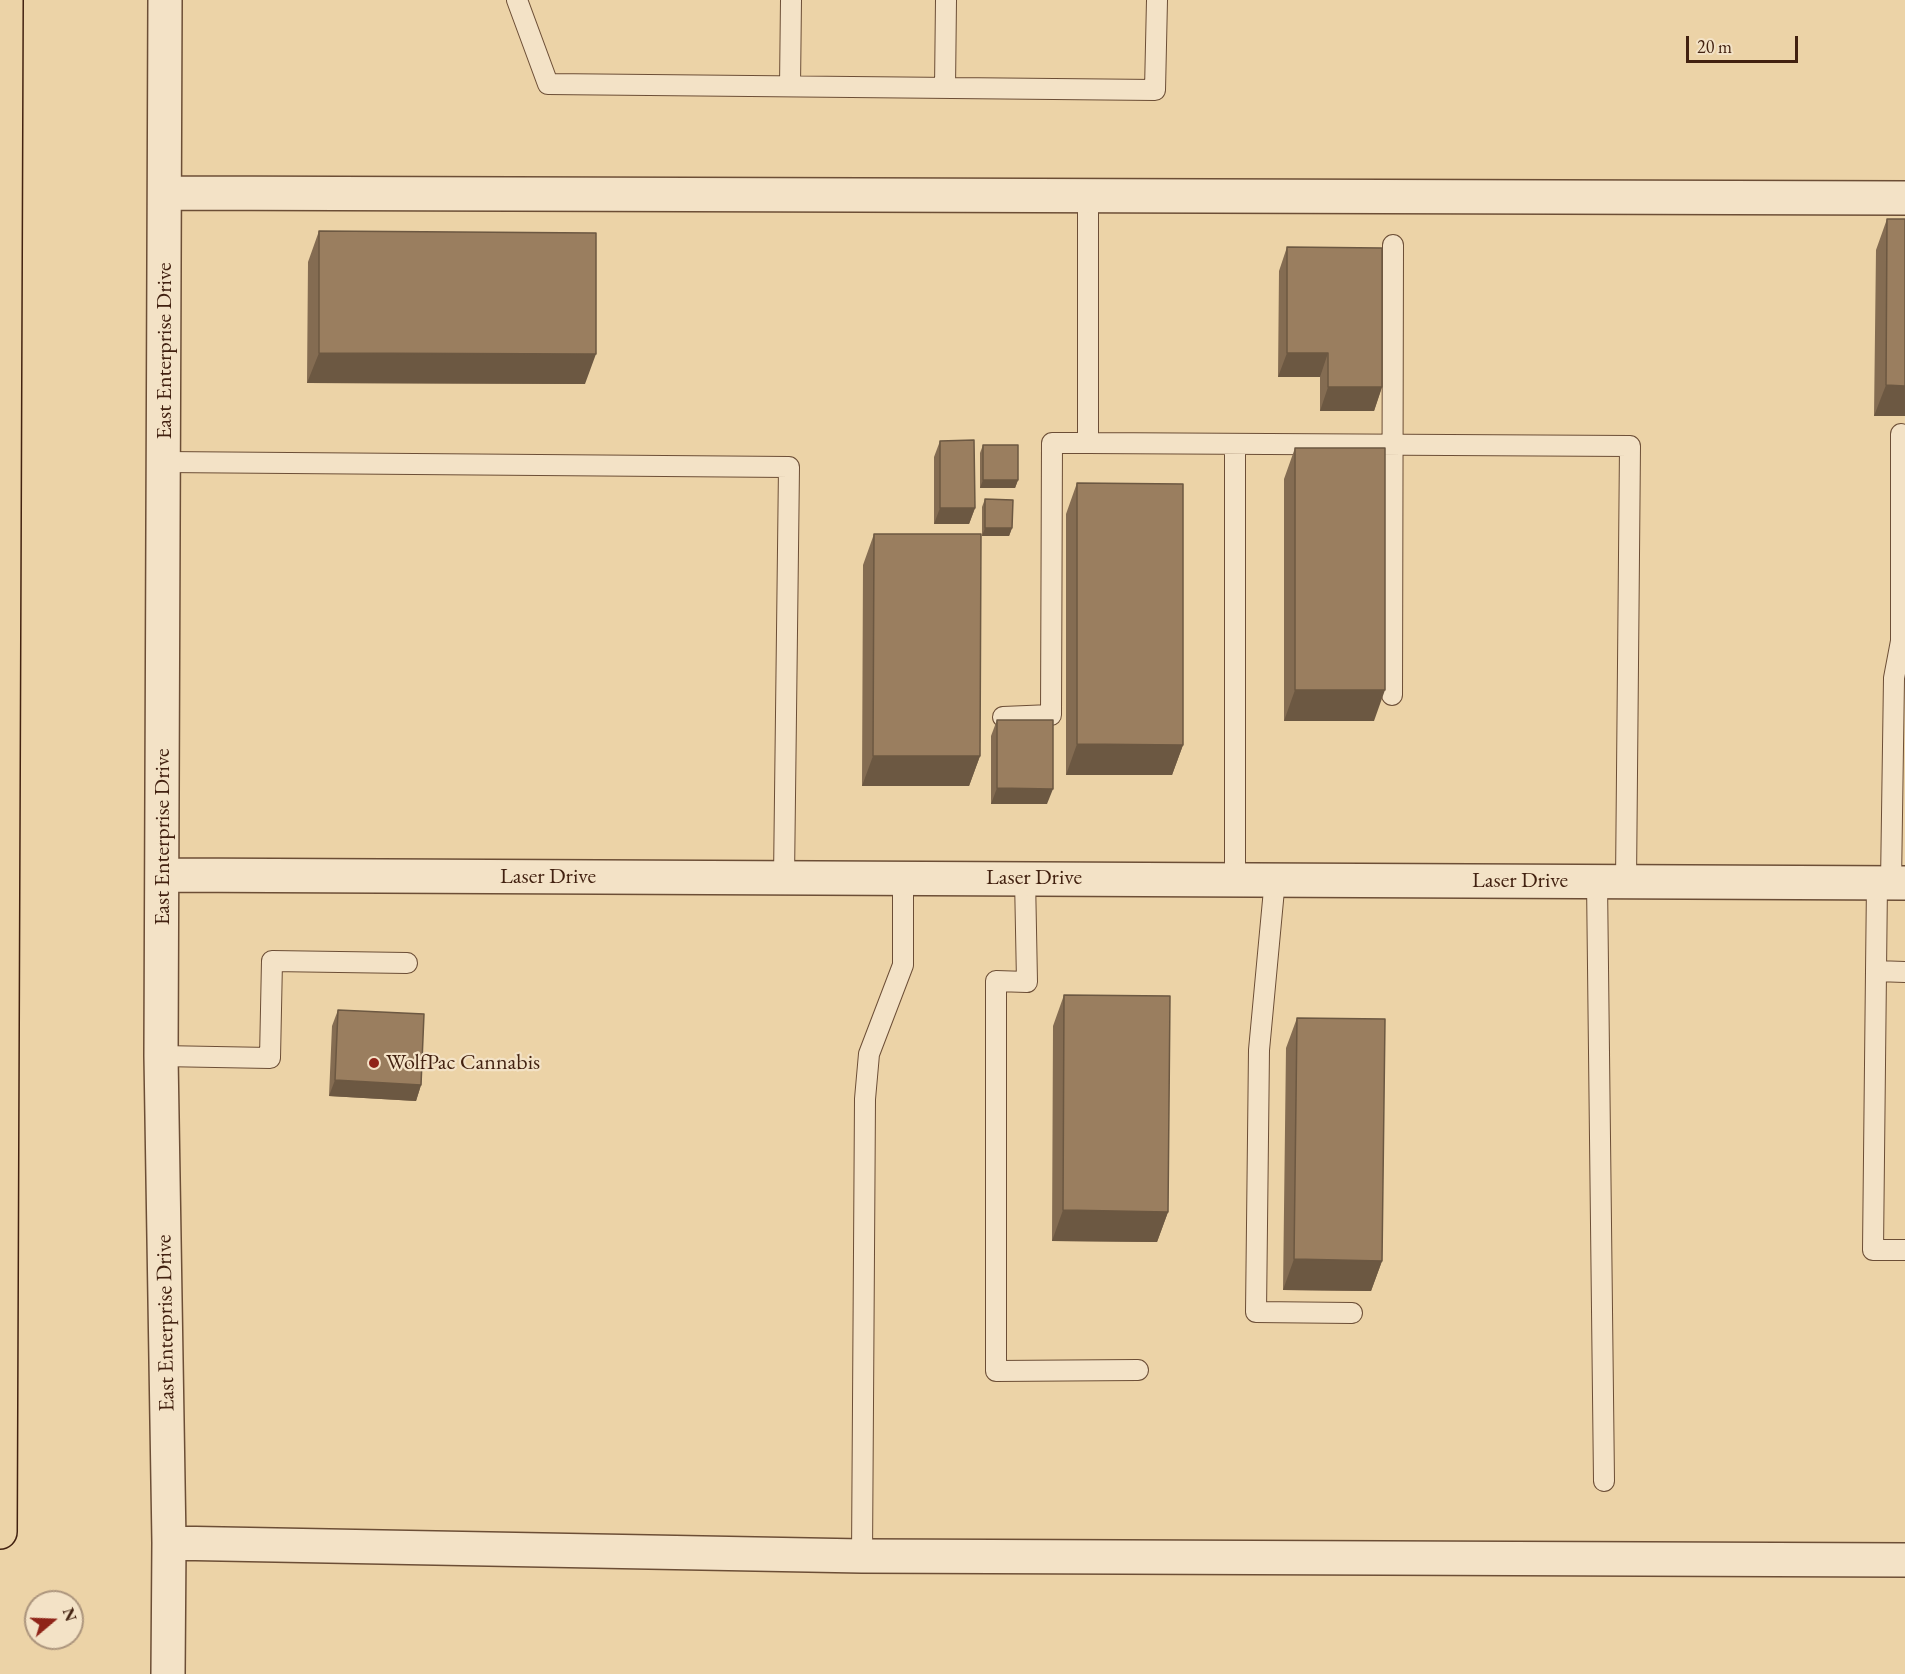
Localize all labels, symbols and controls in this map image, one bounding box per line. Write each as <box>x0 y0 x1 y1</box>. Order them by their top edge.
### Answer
scale bar <box>1689 24 1802 62</box>
text: 20 m <box>1697 35 1732 58</box>
street label: East Enterprise Drive <box>152 262 178 440</box>
street label: East Enterprise Drive <box>150 748 176 926</box>
street label: Laser Drive <box>500 864 596 890</box>
street label: Laser Drive <box>986 865 1082 891</box>
street label: Laser Drive <box>1472 868 1568 894</box>
place label: WolfPac Cannabis <box>386 1050 540 1076</box>
marker: WolfPac Cannabis <box>367 1056 381 1070</box>
street label: East Enterprise Drive <box>151 1234 181 1412</box>
north arrow <box>24 1590 84 1650</box>
text: N <box>58 1605 82 1624</box>

